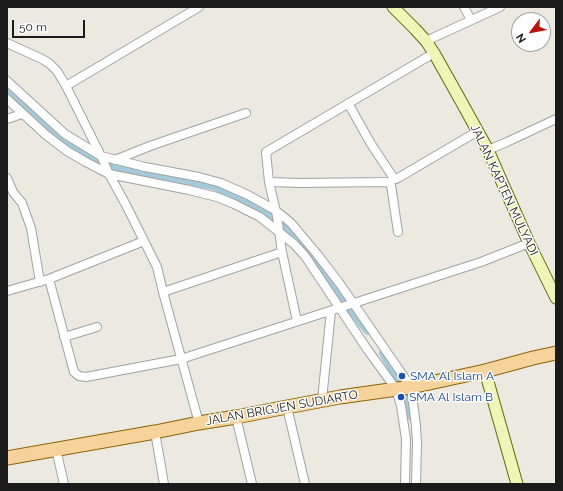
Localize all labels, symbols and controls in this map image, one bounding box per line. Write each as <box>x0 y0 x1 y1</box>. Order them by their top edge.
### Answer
scale bar <box>14 12 87 38</box>
north arrow <box>511 12 551 52</box>
text: 50 m <box>19 20 47 34</box>
text: N <box>514 31 529 45</box>
street label: JALAN KAPTEN MULYADI <box>467 122 541 258</box>
place label: SMA Al Islam A <box>410 369 494 383</box>
marker: SMA Al Islam A <box>397 371 407 381</box>
street label: JALAN BRIGJEN SUDIARTO <box>205 388 359 428</box>
place label: SMA Al Islam B <box>409 390 493 404</box>
marker: SMA Al Islam B <box>396 392 406 402</box>

